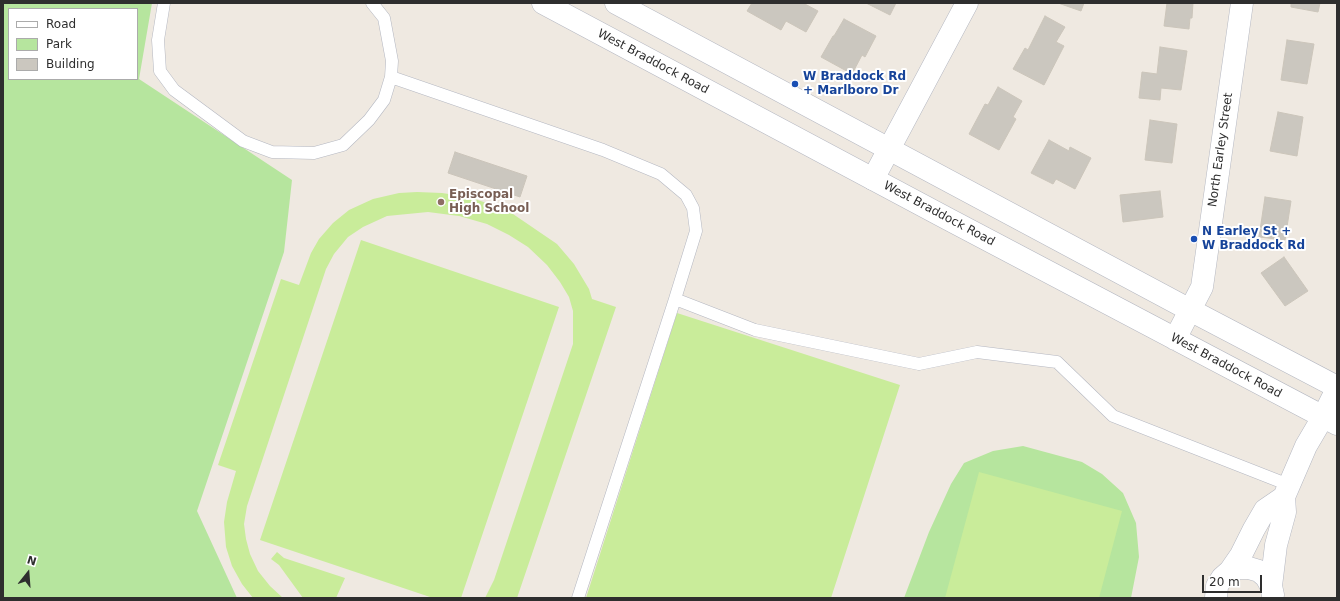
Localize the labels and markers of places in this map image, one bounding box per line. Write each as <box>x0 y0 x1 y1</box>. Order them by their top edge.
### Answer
place label: W Braddock Rd + Marlboro Dr <box>803 70 906 98</box>
marker: W Braddock Rd + Marlboro Dr <box>790 79 800 89</box>
place label: Episcopal High School <box>449 188 529 216</box>
marker: Episcopal High School <box>436 197 446 207</box>
place label: N Earley St + W Braddock Rd <box>1202 225 1305 253</box>
marker: N Earley St + W Braddock Rd <box>1189 234 1199 244</box>

